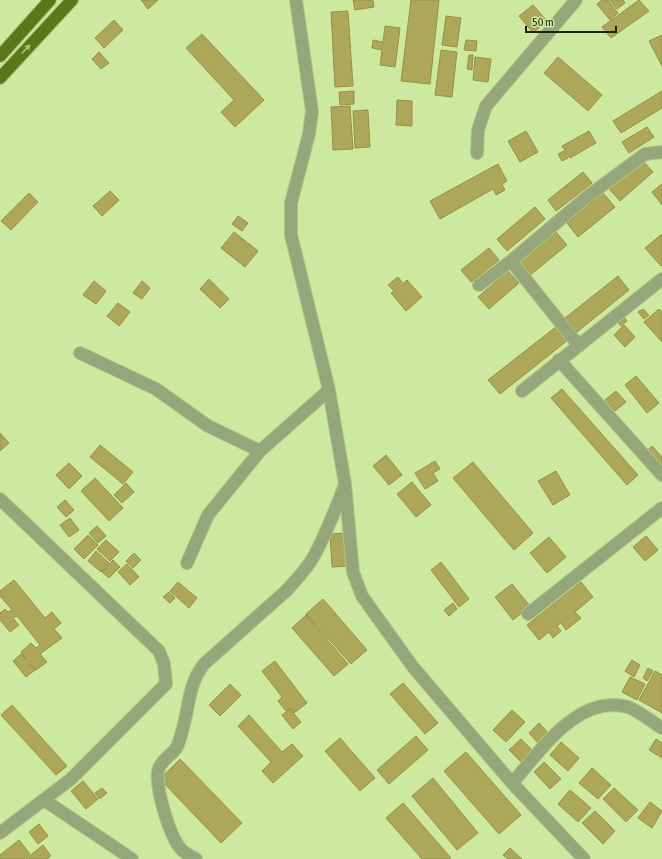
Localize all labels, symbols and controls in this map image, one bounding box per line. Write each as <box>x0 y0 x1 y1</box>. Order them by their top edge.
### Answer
scale bar <box>526 8 616 34</box>
text: 50 m <box>532 15 554 29</box>
one-way arrow <box>22 44 31 54</box>

